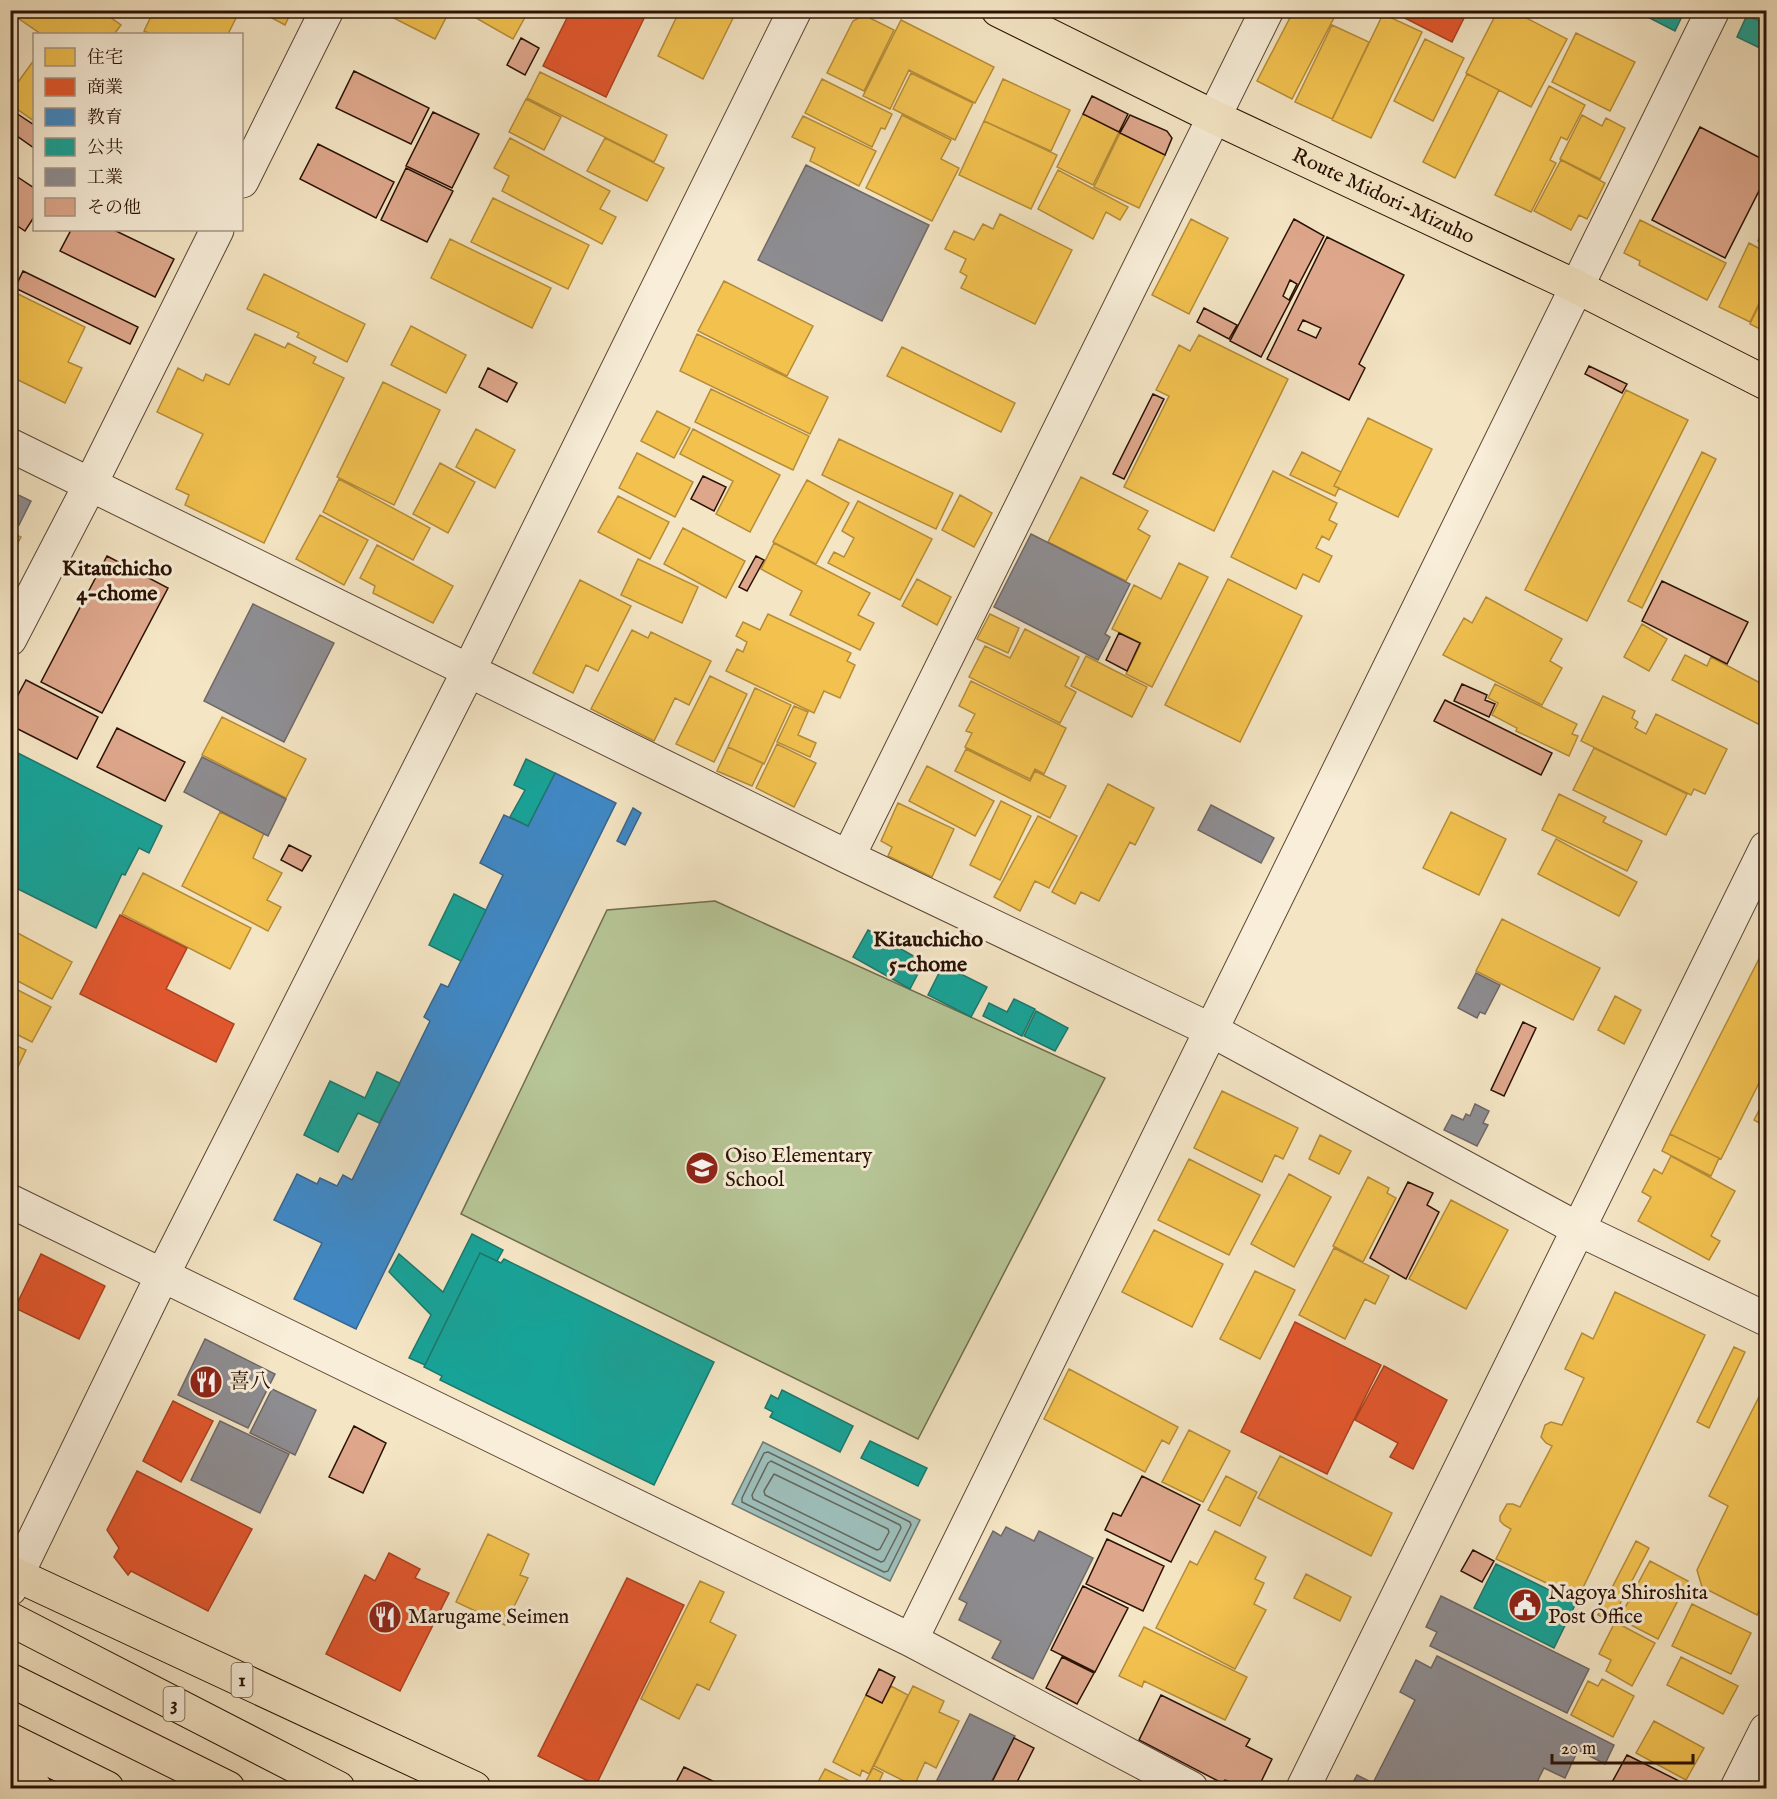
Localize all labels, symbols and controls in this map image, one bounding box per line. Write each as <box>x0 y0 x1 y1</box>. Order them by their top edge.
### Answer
legend <box>33 33 243 231</box>
text: 住宅 <box>87 47 123 70</box>
text: 商業 <box>87 77 123 100</box>
text: 教育 <box>87 107 123 130</box>
text: 公共 <box>87 137 123 160</box>
street label: Route Midori-Mizuho <box>1288 142 1479 251</box>
text: 工業 <box>87 167 123 190</box>
text: その他 <box>87 197 141 220</box>
district label: Kitauchicho 4-chome <box>62 555 172 608</box>
district label: Kitauchicho 5-chome <box>873 926 983 979</box>
place label: Oiso Elementary School <box>725 1143 873 1194</box>
school or university icon: Oiso Elementary School <box>684 1150 720 1186</box>
restaurant icon: 喜八 <box>188 1364 224 1400</box>
place label: 喜八 <box>229 1369 271 1396</box>
place label: Nagoya Shiroshita Post Office <box>1548 1580 1709 1631</box>
public building icon: Nagoya Shiroshita Post Office <box>1507 1587 1543 1623</box>
restaurant icon: Marugame Seimen <box>367 1599 403 1635</box>
place label: Marugame Seimen <box>408 1604 569 1631</box>
road number: 1 <box>232 1663 252 1697</box>
road number: 3 <box>164 1687 184 1721</box>
scale bar <box>1552 1727 1693 1765</box>
text: 20 m <box>1561 1738 1596 1761</box>

